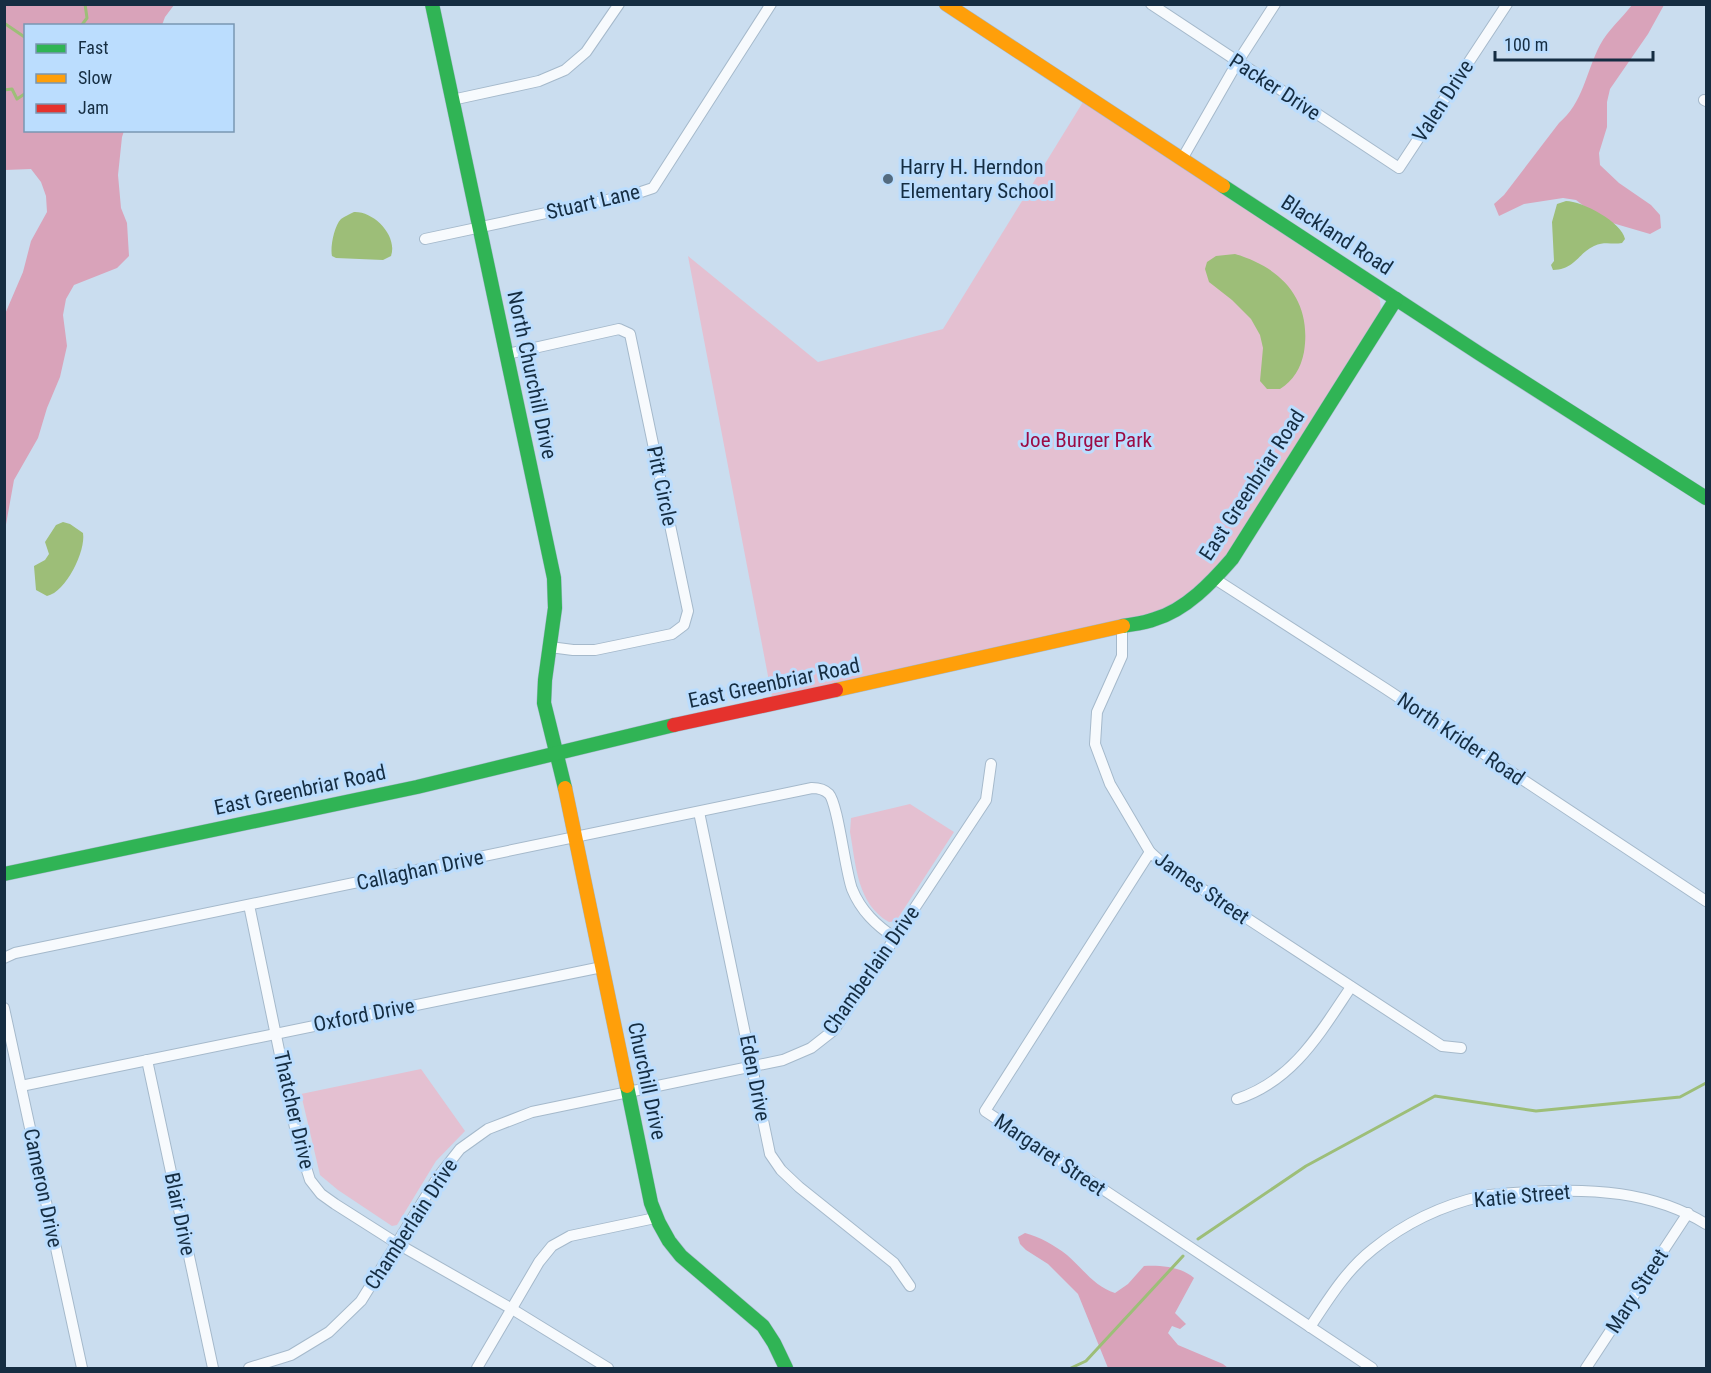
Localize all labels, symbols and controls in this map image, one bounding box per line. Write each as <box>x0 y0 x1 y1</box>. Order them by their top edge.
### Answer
legend <box>24 24 234 132</box>
scale bar <box>1495 24 1652 62</box>
text: 100 m <box>1504 34 1548 55</box>
text: Fast <box>78 37 109 58</box>
street label: Packer Drive <box>1225 49 1325 125</box>
street label: Valen Drive <box>1408 55 1478 147</box>
text: Slow <box>78 67 113 88</box>
text: Jam <box>78 97 109 118</box>
place label: Harry H. Herndon Elementary School <box>900 155 1054 203</box>
marker: Harry H. Herndon Elementary School <box>881 172 895 186</box>
street label: Stuart Lane <box>544 180 642 224</box>
street label: Blackland Road <box>1277 190 1397 280</box>
street label: North Churchill Drive <box>502 289 562 461</box>
street label: East Greenbriar Road <box>1194 405 1310 565</box>
park label: Joe Burger Park <box>1020 428 1153 452</box>
street label: Pitt Circle <box>642 444 682 528</box>
street label: East Greenbriar Road <box>686 653 862 713</box>
street label: North Krider Road <box>1393 688 1529 790</box>
street label: East Greenbriar Road <box>212 760 388 820</box>
street label: Callaghan Drive <box>354 845 486 895</box>
street label: James Street <box>1150 847 1254 929</box>
street label: Chamberlain Drive <box>818 901 924 1039</box>
street label: Oxford Drive <box>311 993 417 1037</box>
street label: Churchill Drive <box>623 1020 671 1142</box>
street label: Eden Drive <box>735 1033 775 1123</box>
street label: Thatcher Drive <box>269 1049 319 1171</box>
street label: Margaret Street <box>990 1109 1110 1201</box>
street label: Cameron Drive <box>19 1126 67 1250</box>
street label: Chamberlain Drive <box>360 1154 462 1294</box>
street label: Blair Drive <box>160 1170 201 1258</box>
street label: Katie Street <box>1473 1180 1571 1212</box>
street label: Mary Street <box>1601 1245 1673 1337</box>

